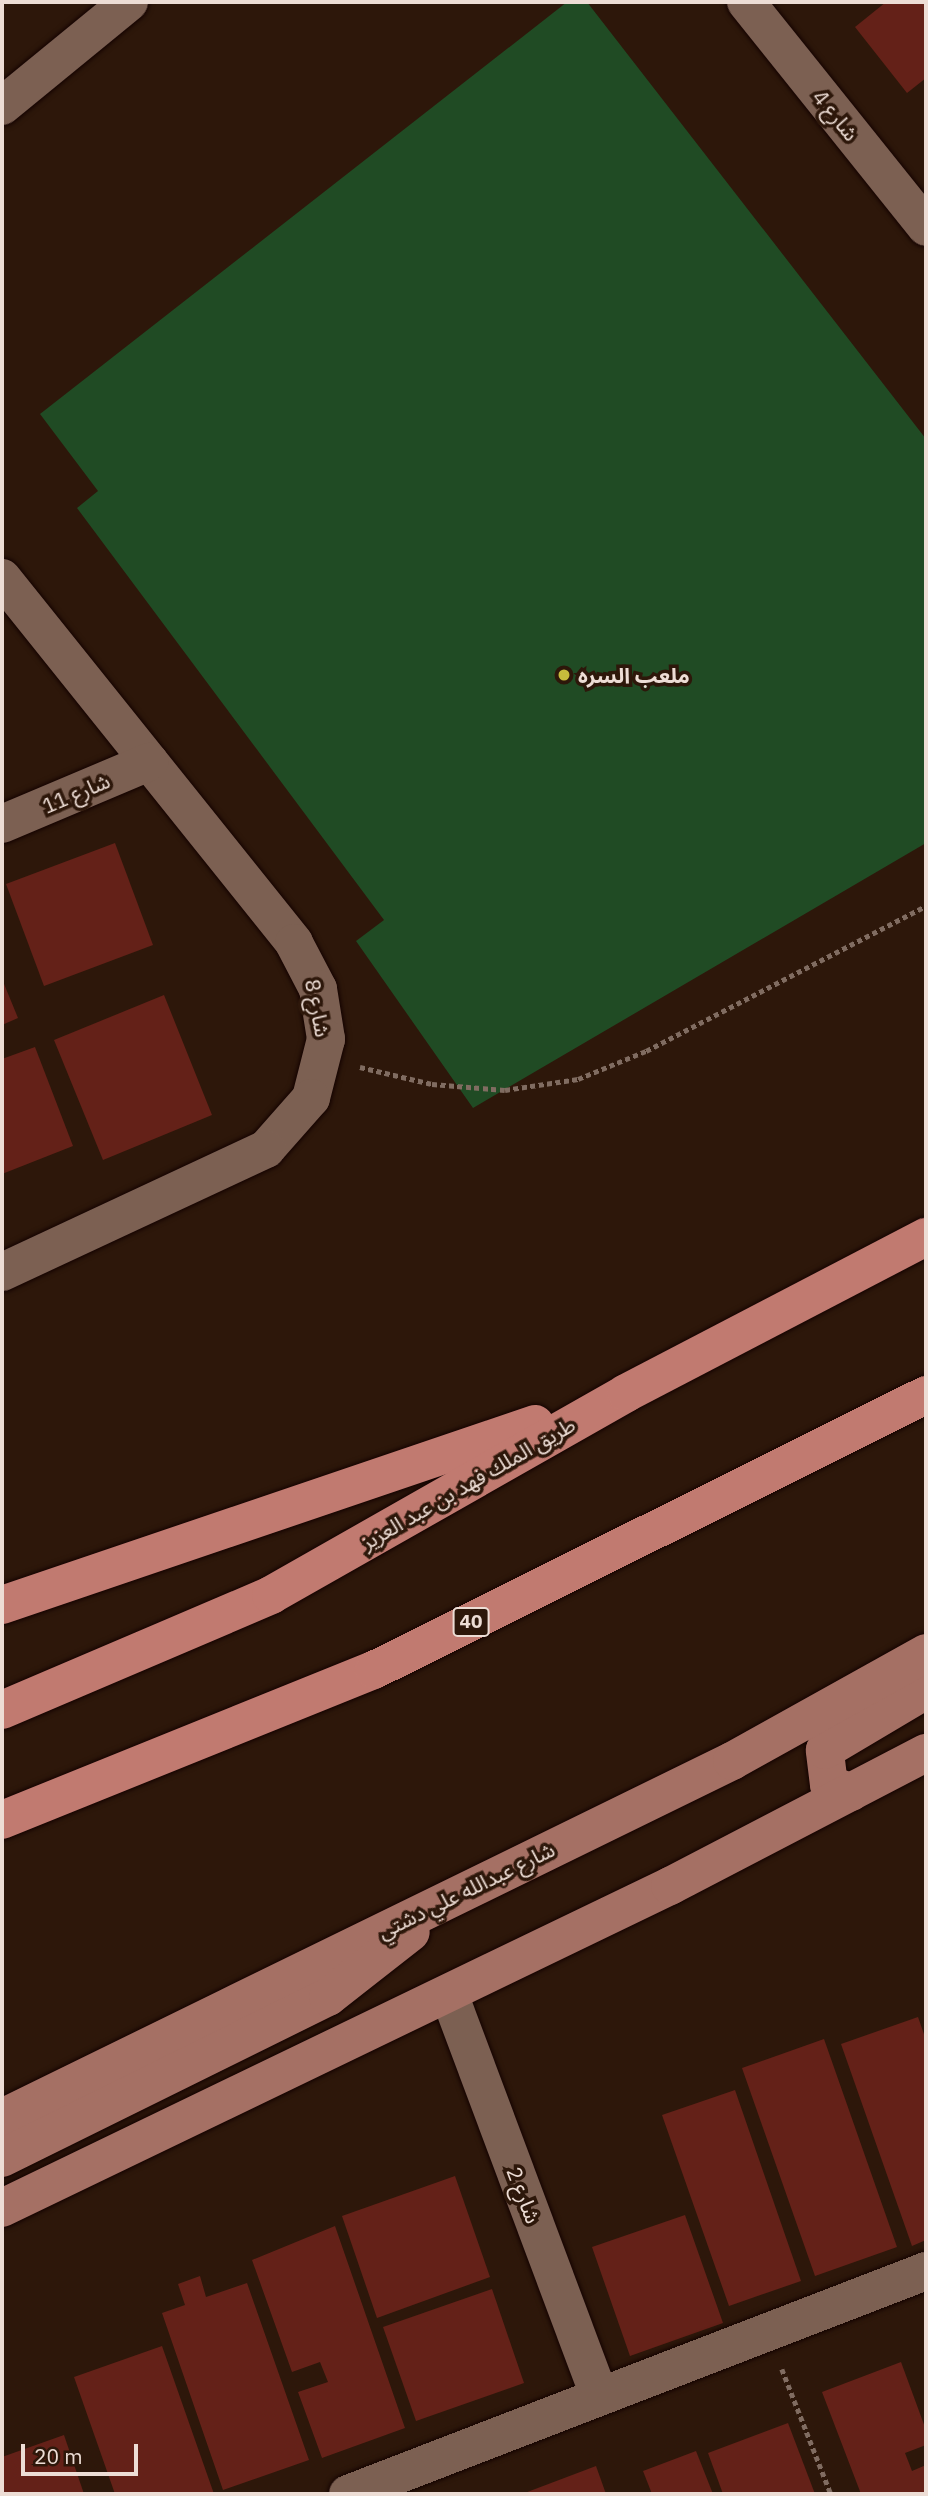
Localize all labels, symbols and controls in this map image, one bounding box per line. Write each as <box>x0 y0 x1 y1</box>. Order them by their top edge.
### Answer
street label: شارع 4 <box>808 84 864 146</box>
place label: ملعب السره <box>578 662 690 688</box>
marker: ملعب السره <box>556 667 572 683</box>
street label: شارع 11 <box>38 768 114 818</box>
street label: شارع 8 <box>300 977 336 1039</box>
street label: طريق الملك فهد بن عبد العزيز <box>356 1411 580 1555</box>
road number: 40 <box>452 1606 490 1638</box>
street label: شارع عبدالله علي دشتي <box>373 1836 559 1944</box>
street label: شارع 2 <box>502 2163 546 2227</box>
scale bar <box>24 2430 142 2474</box>
text: 20 m <box>34 2442 83 2470</box>

